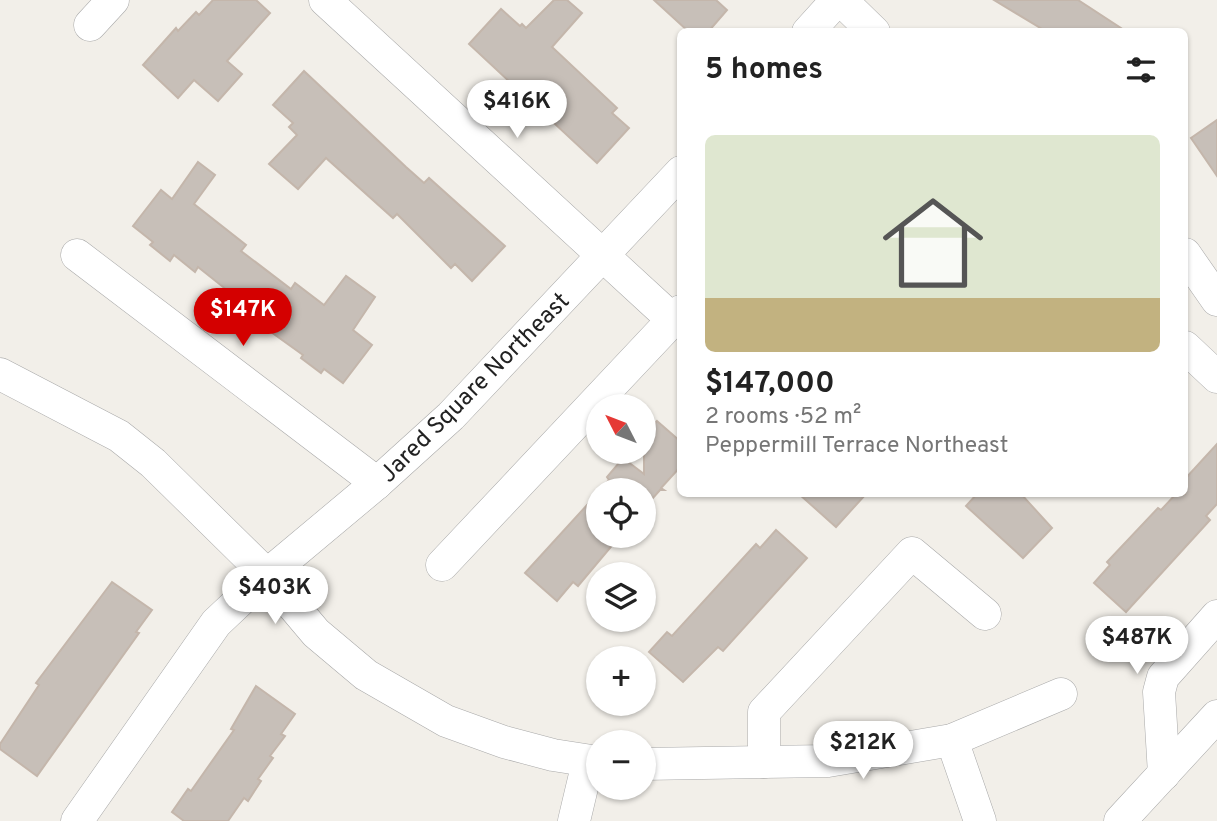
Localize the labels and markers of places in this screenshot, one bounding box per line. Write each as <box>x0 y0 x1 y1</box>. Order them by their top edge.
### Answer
pin: $416K <box>468 80 566 140</box>
pin: $147K <box>194 288 292 348</box>
pin: $403K <box>226 566 324 626</box>
pin: $487K <box>1088 616 1186 676</box>
pin: $212K <box>814 722 912 781</box>

